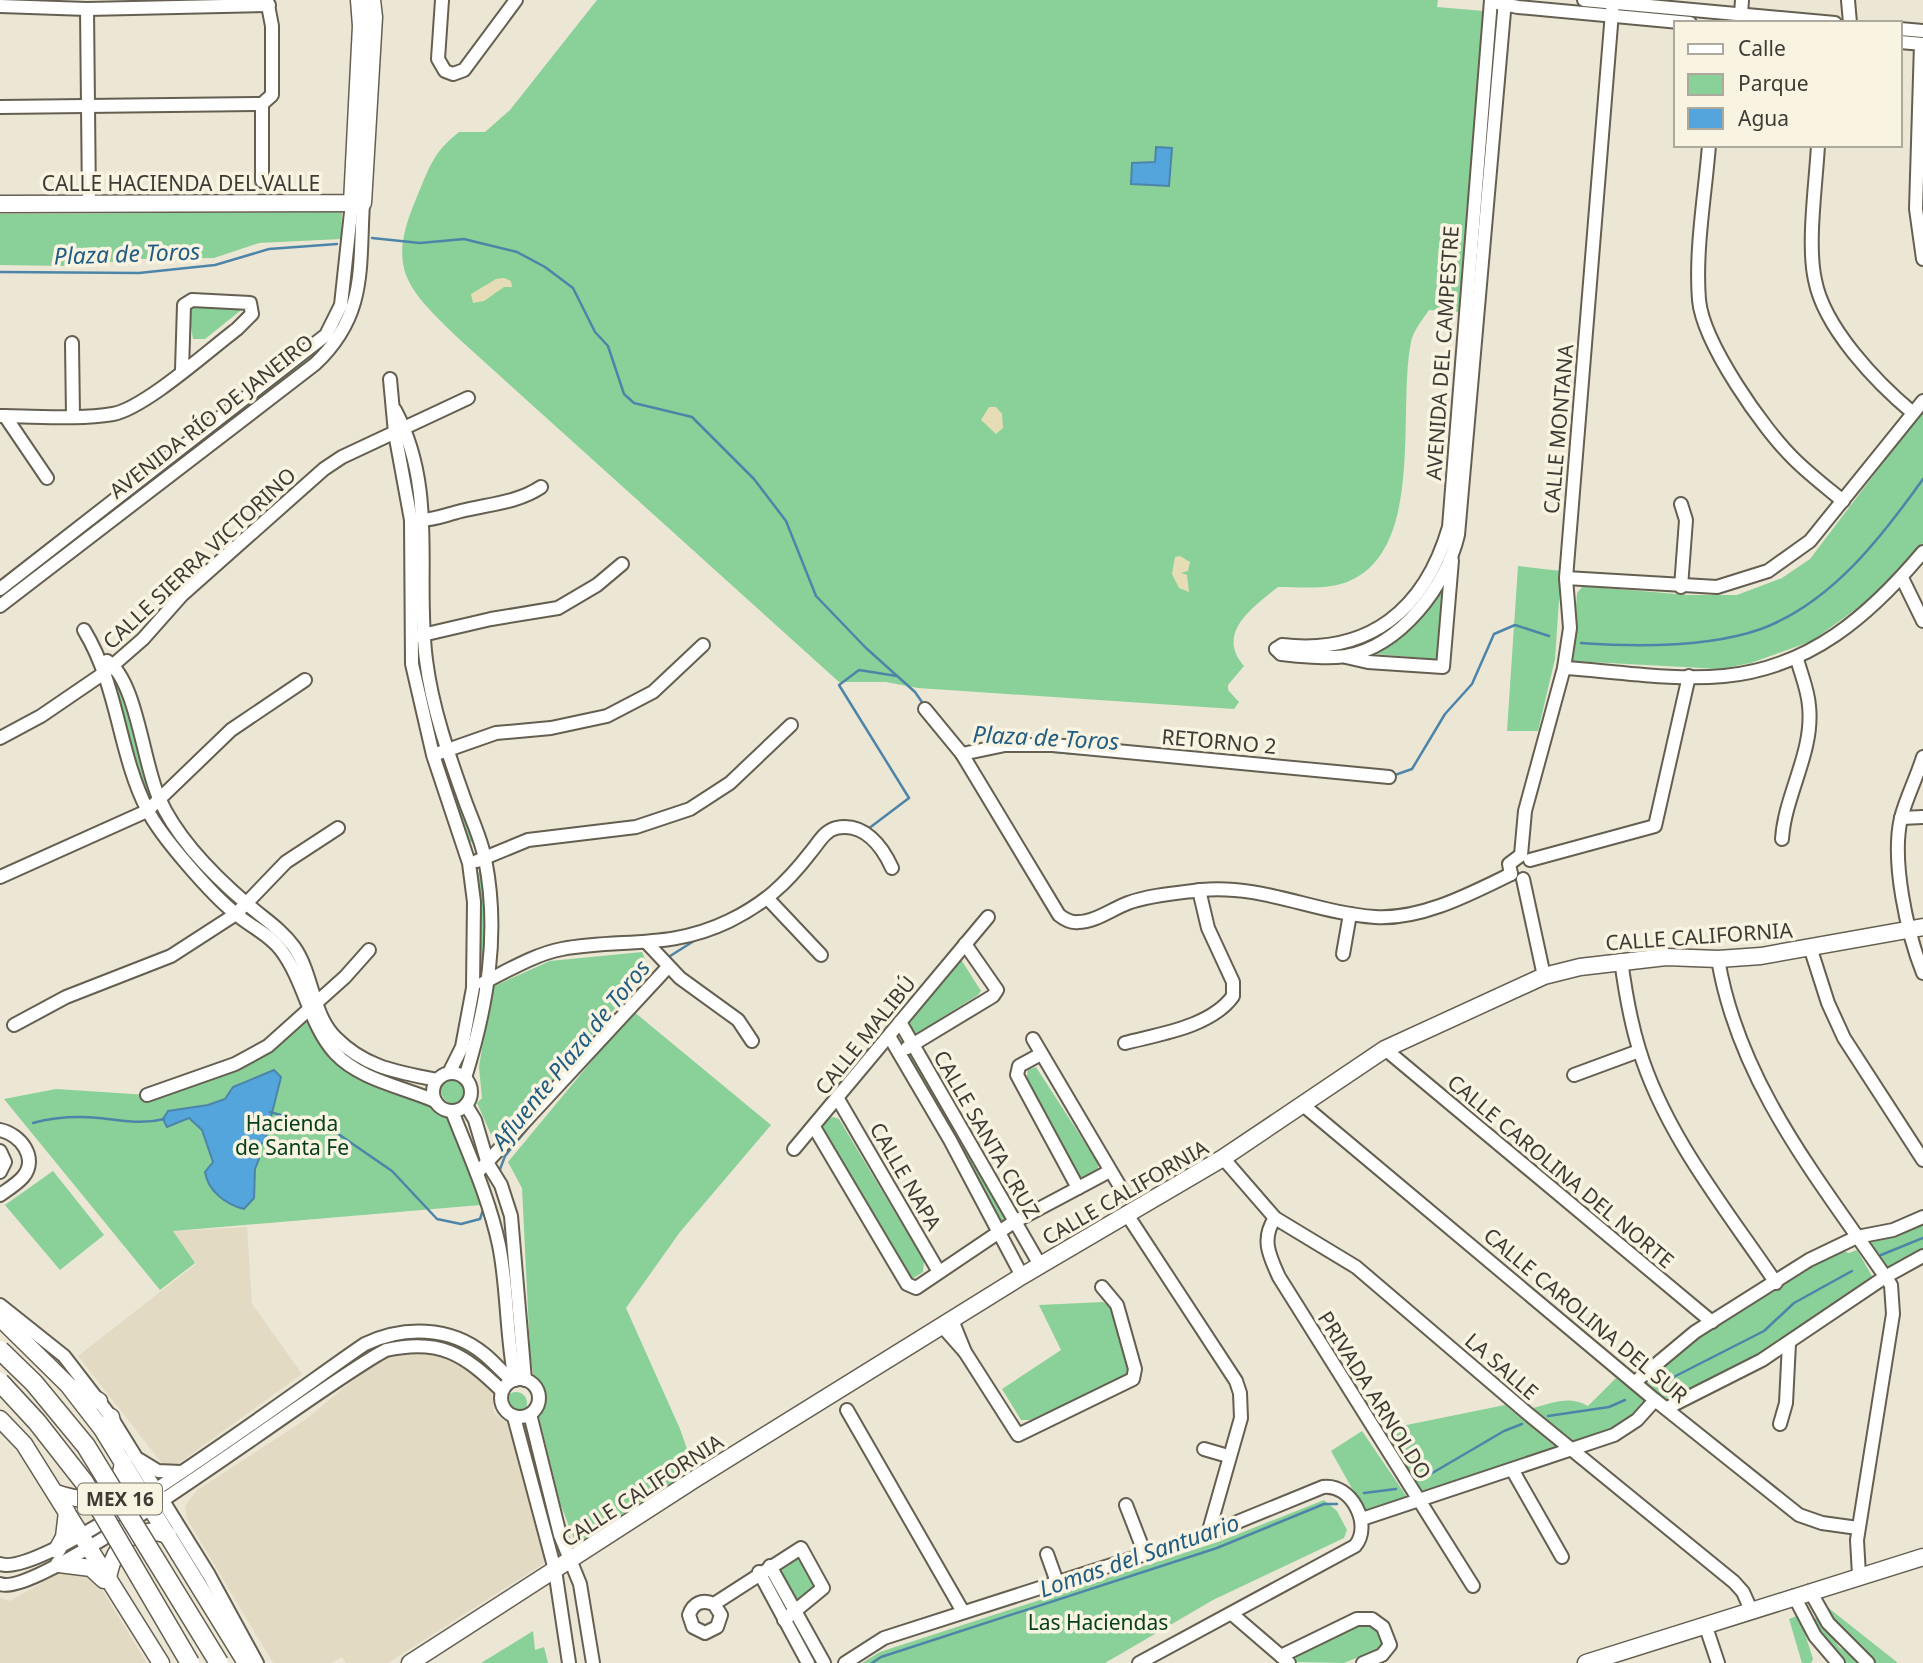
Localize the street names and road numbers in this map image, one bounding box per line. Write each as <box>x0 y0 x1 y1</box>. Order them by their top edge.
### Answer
street label: CALLE HACIENDA DEL VALLE <box>42 169 320 197</box>
street label: AVENIDA DEL CAMPESTRE <box>1419 225 1465 481</box>
street label: AVENIDA RÍO DE JANEIRO <box>103 328 319 504</box>
street label: CALLE MONTANA <box>1537 342 1579 515</box>
street label: CALLE SIERRA VICTORINO <box>96 461 302 655</box>
street label: RETORNO 2 <box>1160 722 1278 760</box>
street label: CALLE CALIFORNIA <box>1604 915 1794 957</box>
street label: CALLE MALIBÚ <box>808 970 922 1100</box>
street label: CALLE SANTA CRUZ <box>927 1045 1047 1223</box>
street label: CALLE CAROLINA DEL NORTE <box>1442 1068 1680 1274</box>
street label: CALLE NAPA <box>864 1117 948 1236</box>
street label: CALLE CALIFORNIA <box>1037 1133 1214 1251</box>
street label: CALLE CAROLINA DEL SUR <box>1478 1221 1694 1409</box>
street label: PRIVADA ARNOLDO <box>1312 1306 1438 1484</box>
street label: LA SALLE <box>1459 1326 1545 1406</box>
street label: CALLE CALIFORNIA <box>556 1427 729 1553</box>
road number: MEX 16 <box>78 1484 162 1514</box>

